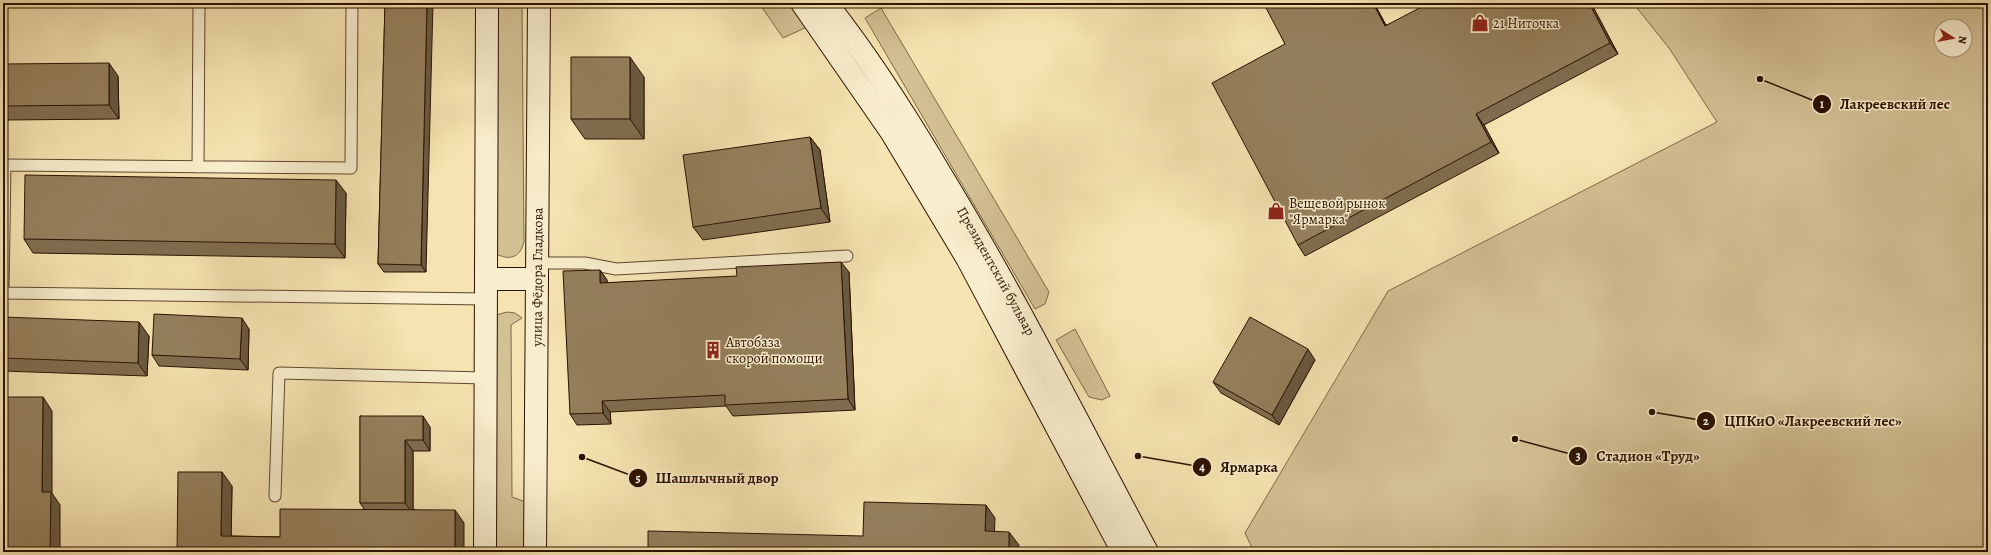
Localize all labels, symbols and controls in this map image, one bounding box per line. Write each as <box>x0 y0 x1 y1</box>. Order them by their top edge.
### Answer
shop icon: 21 Ниточка <box>1470 13 1490 33</box>
place label: 21 Ниточка <box>1493 14 1560 33</box>
north arrow <box>1933 18 1973 58</box>
text: N <box>1954 34 1970 45</box>
callout: Лакреевский лес <box>1812 90 1958 117</box>
text: Лакреевский лес <box>1840 94 1950 114</box>
text: 1 <box>1820 96 1825 112</box>
place label: Вещевой рынок "Ярмарка" <box>1289 194 1385 229</box>
shop icon: Вещевой рынок "Ярмарка" <box>1266 201 1286 221</box>
street label: Президентский бульвар <box>953 203 1040 339</box>
street label: улица Фёдора Гладкова <box>527 207 547 348</box>
place label: Автобаза скорой помощи <box>725 333 823 368</box>
building icon: Автобаза скорой помощи <box>703 340 723 360</box>
callout: ЦПКиО «Лакреевский лес» <box>1696 408 1910 435</box>
text: ЦПКиО «Лакреевский лес» <box>1724 411 1902 431</box>
text: 2 <box>1703 413 1709 429</box>
callout: Стадион «Труд» <box>1568 442 1708 469</box>
text: Стадион «Труд» <box>1596 446 1700 466</box>
text: 3 <box>1575 448 1581 464</box>
callout: Ярмарка <box>1192 453 1285 480</box>
text: Ярмарка <box>1220 457 1279 477</box>
text: 4 <box>1199 459 1205 475</box>
callout: Шашлычный двор <box>628 465 787 492</box>
text: Шашлычный двор <box>655 468 779 488</box>
text: 5 <box>635 470 641 486</box>

